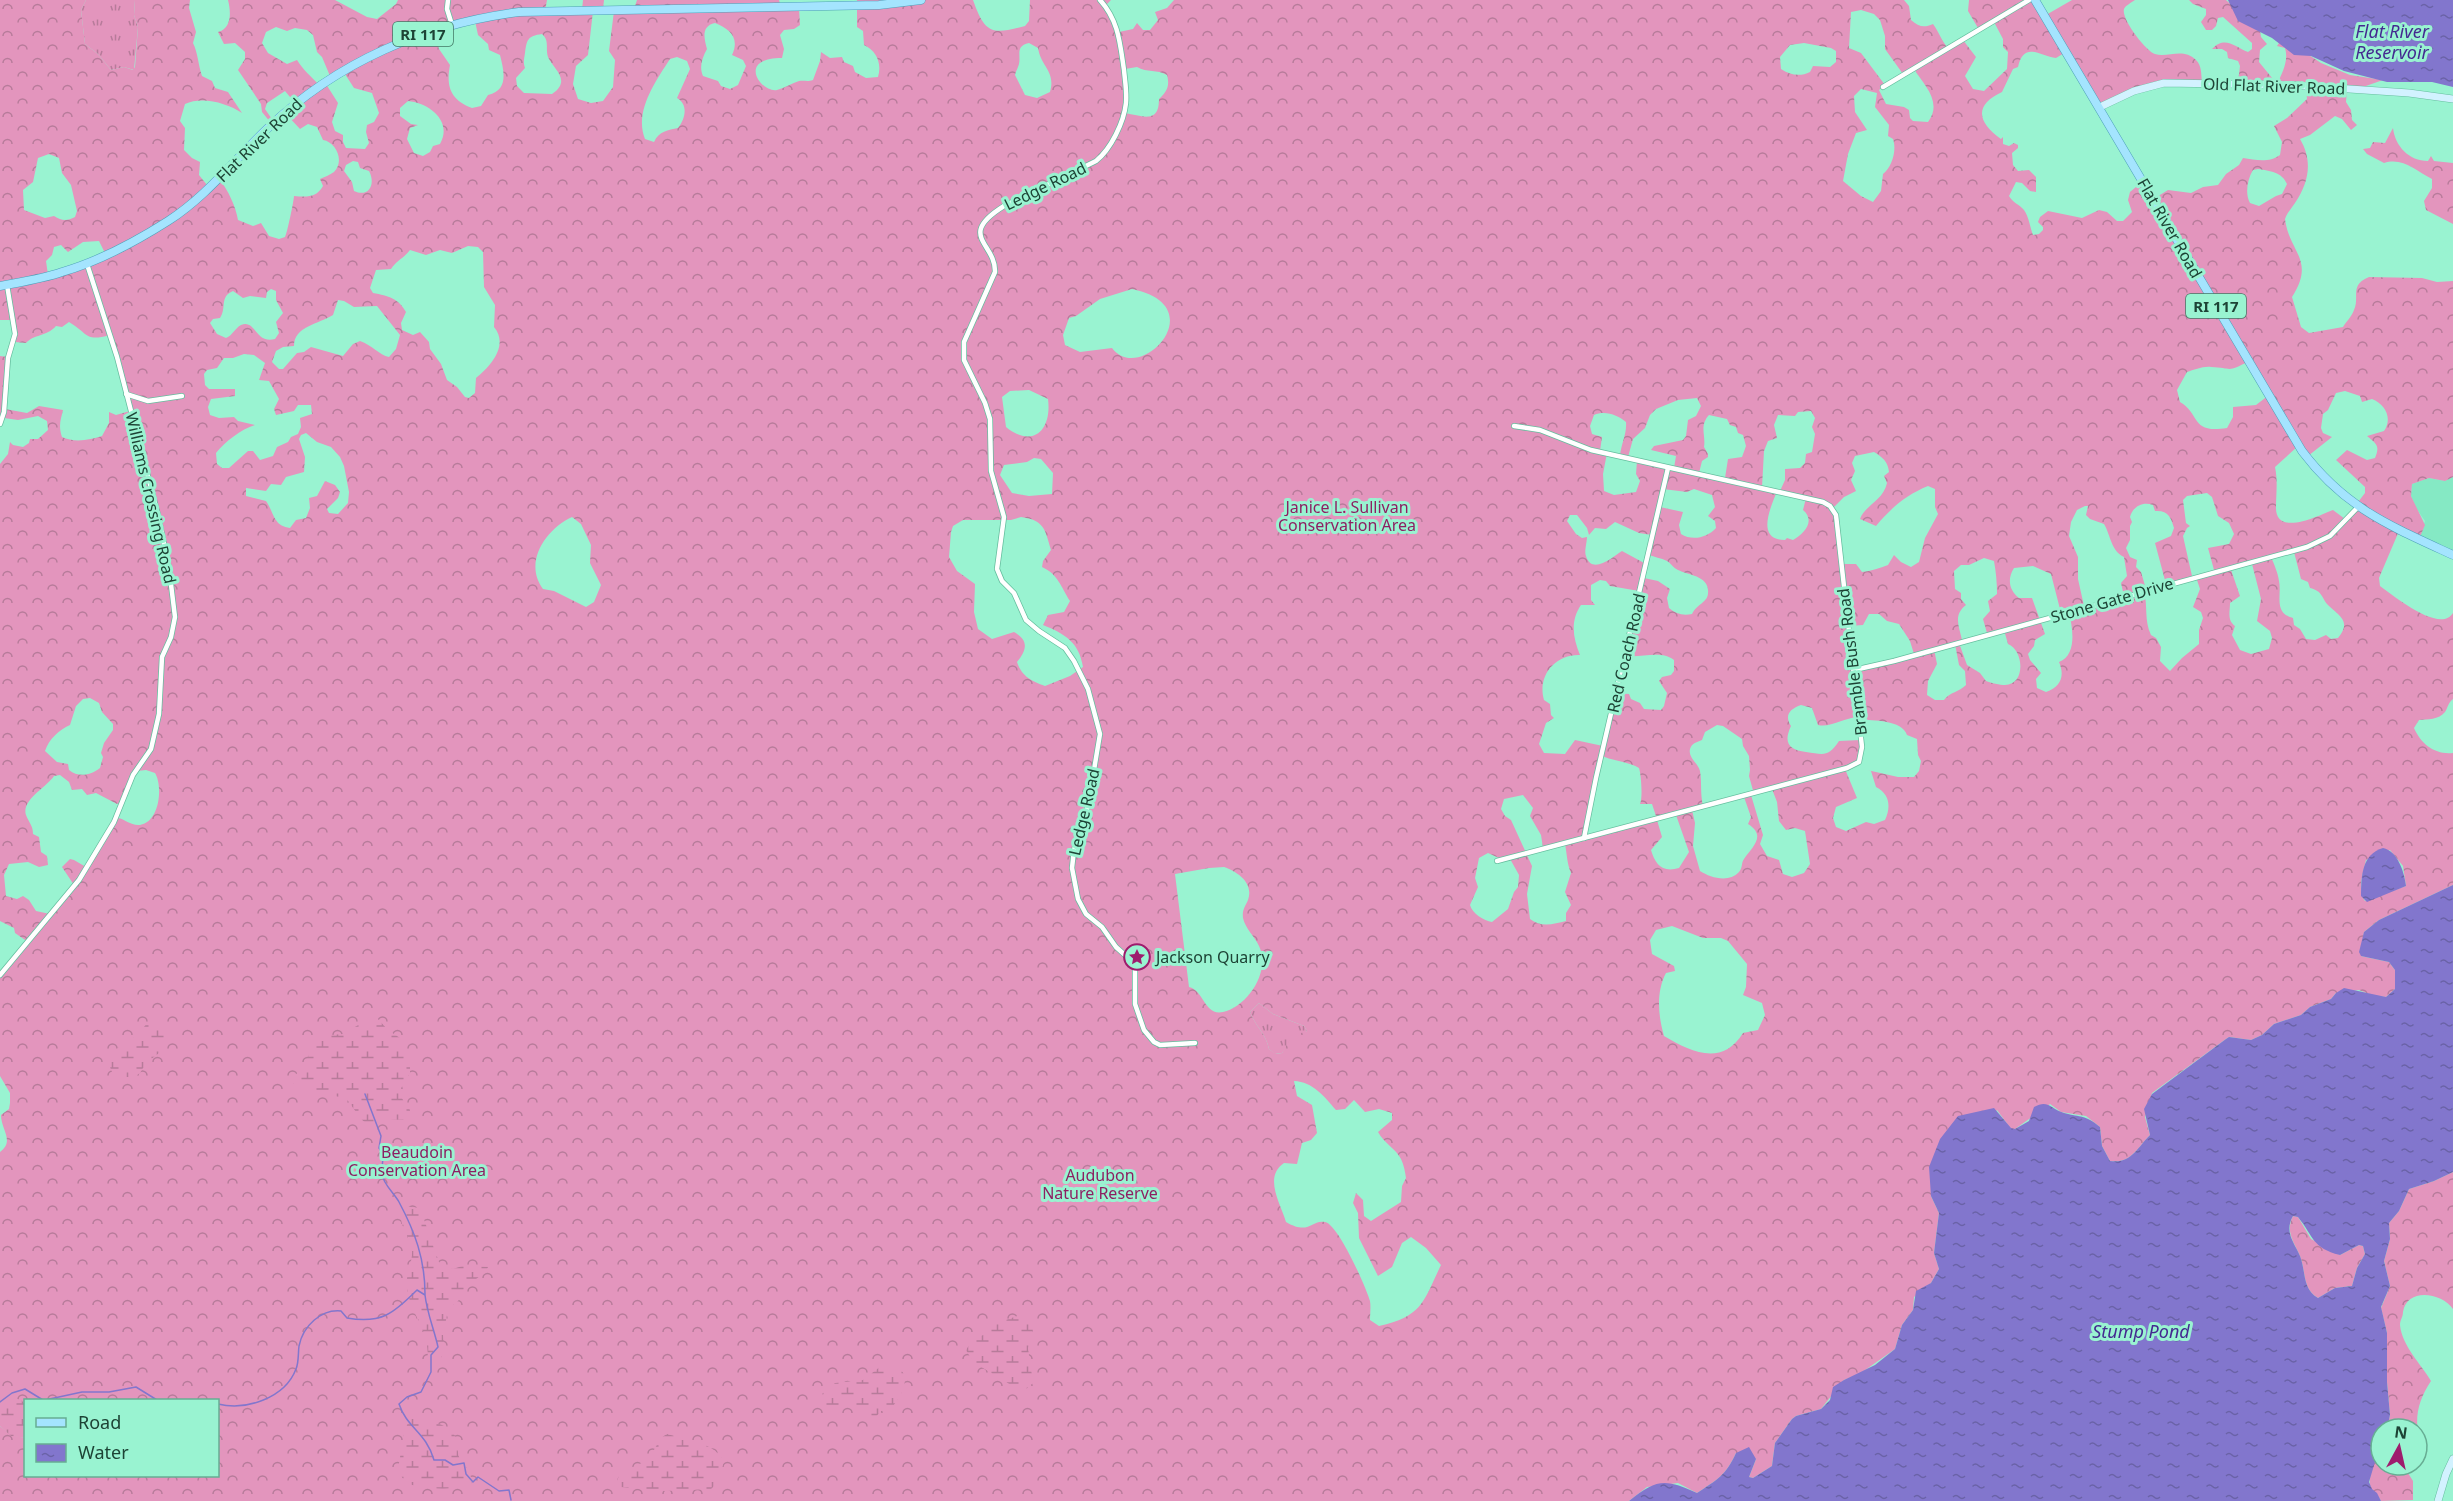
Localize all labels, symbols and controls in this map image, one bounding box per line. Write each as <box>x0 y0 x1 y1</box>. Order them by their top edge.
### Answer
water label: Flat River Reservoir <box>2355 19 2430 64</box>
road number: RI 117 <box>393 22 453 46</box>
street label: Old Flat River Road <box>2202 73 2346 99</box>
street label: Flat River Road <box>211 93 307 187</box>
street label: Ledge Road <box>1000 157 1090 215</box>
street label: Flat River Road <box>2133 174 2207 282</box>
road number: RI 117 <box>2186 294 2246 318</box>
street label: Williams Crossing Road <box>121 410 181 586</box>
park label: Janice L. Sullivan Conservation Area <box>1278 496 1416 536</box>
street label: Stone Gate Drive <box>2048 572 2176 628</box>
street label: Bramble Bush Road <box>1832 587 1872 737</box>
street label: Red Coach Road <box>1602 591 1650 715</box>
street label: Ledge Road <box>1063 766 1105 858</box>
place icon: Jackson Quarry <box>1122 942 1152 972</box>
place label: Jackson Quarry <box>1154 946 1271 968</box>
park label: Beaudoin Conservation Area <box>348 1141 486 1181</box>
park label: Audubon Nature Reserve <box>1042 1164 1158 1204</box>
water label: Stump Pond <box>2092 1319 2190 1343</box>
legend <box>24 1399 219 1477</box>
text: Road <box>78 1410 121 1434</box>
north arrow <box>2369 1417 2429 1477</box>
text: N <box>2393 1420 2409 1444</box>
text: Water <box>78 1440 129 1464</box>

